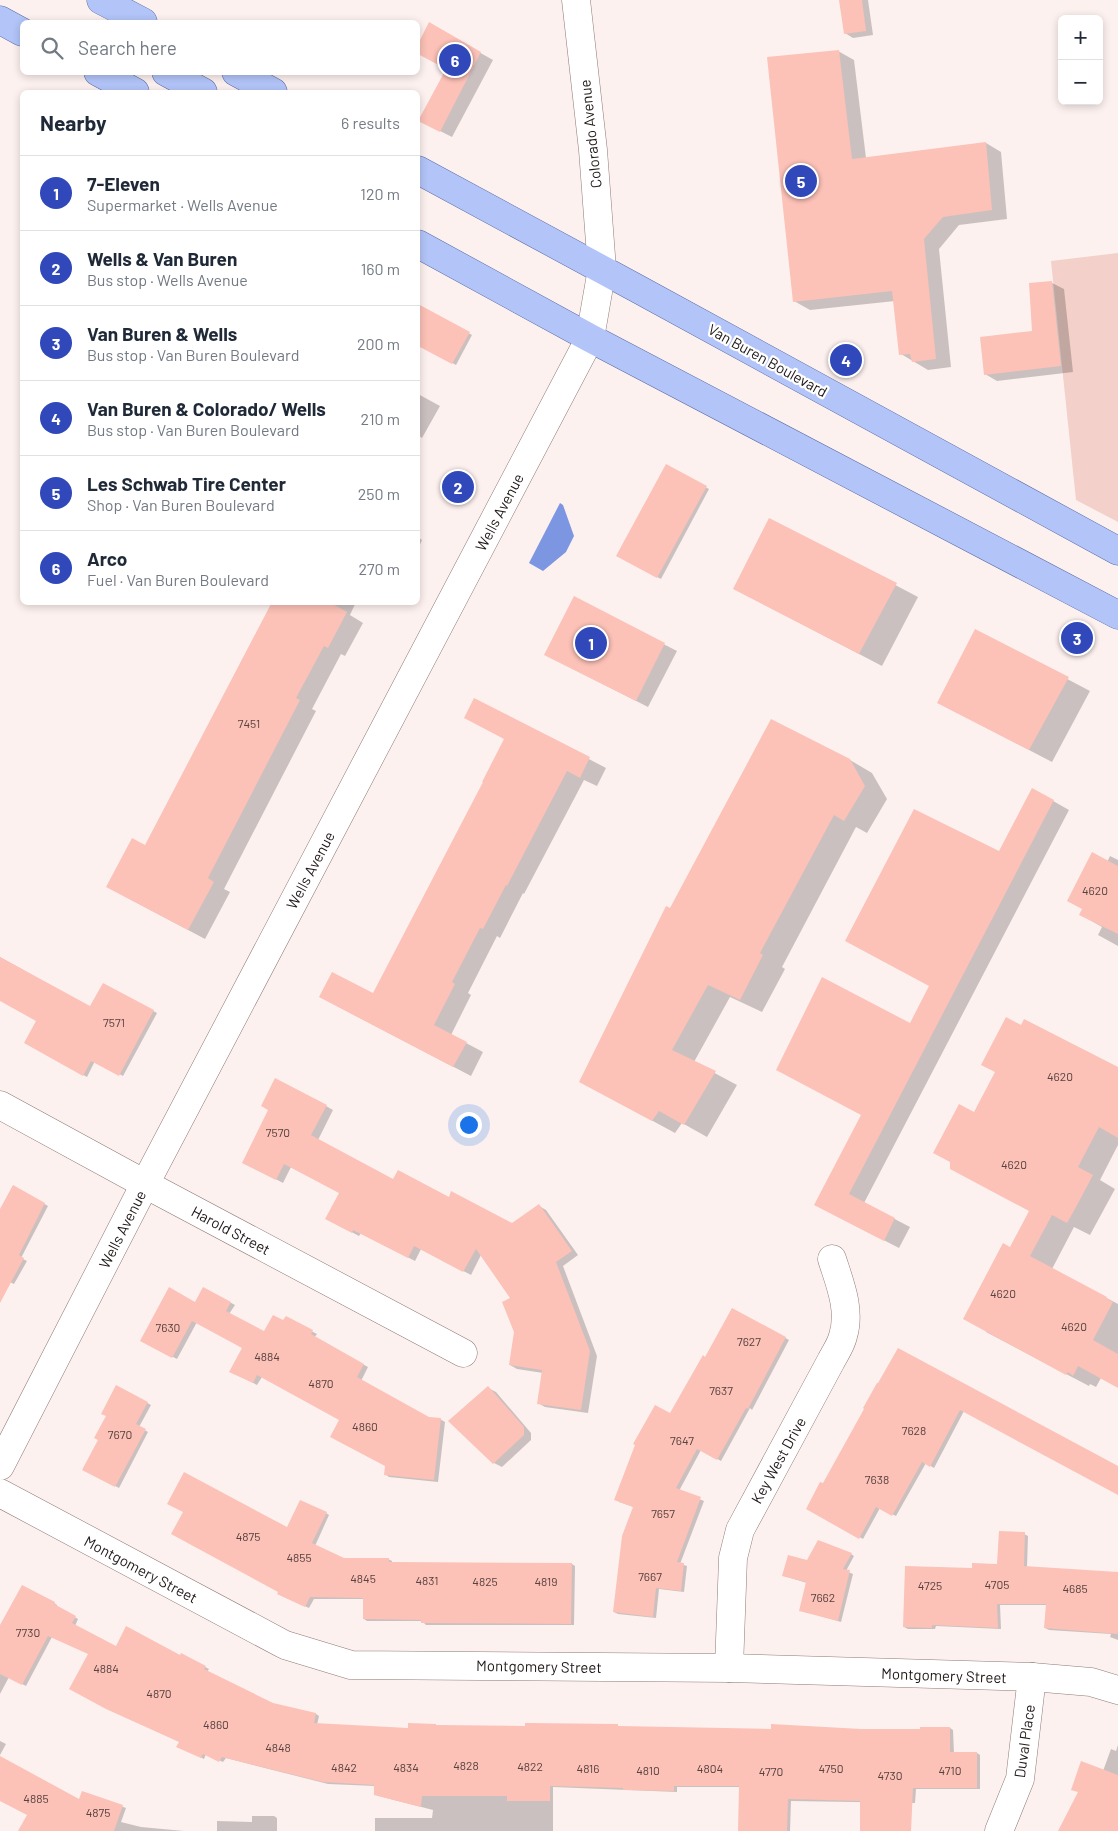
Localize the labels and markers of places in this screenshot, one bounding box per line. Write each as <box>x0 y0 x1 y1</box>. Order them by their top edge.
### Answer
pin: 6 <box>439 41 471 79</box>
pin: 5 <box>785 162 817 200</box>
pin: 4 <box>830 341 862 379</box>
pin: 2 <box>442 468 474 506</box>
pin: 3 <box>1061 619 1093 657</box>
pin: 1 <box>575 624 607 662</box>

